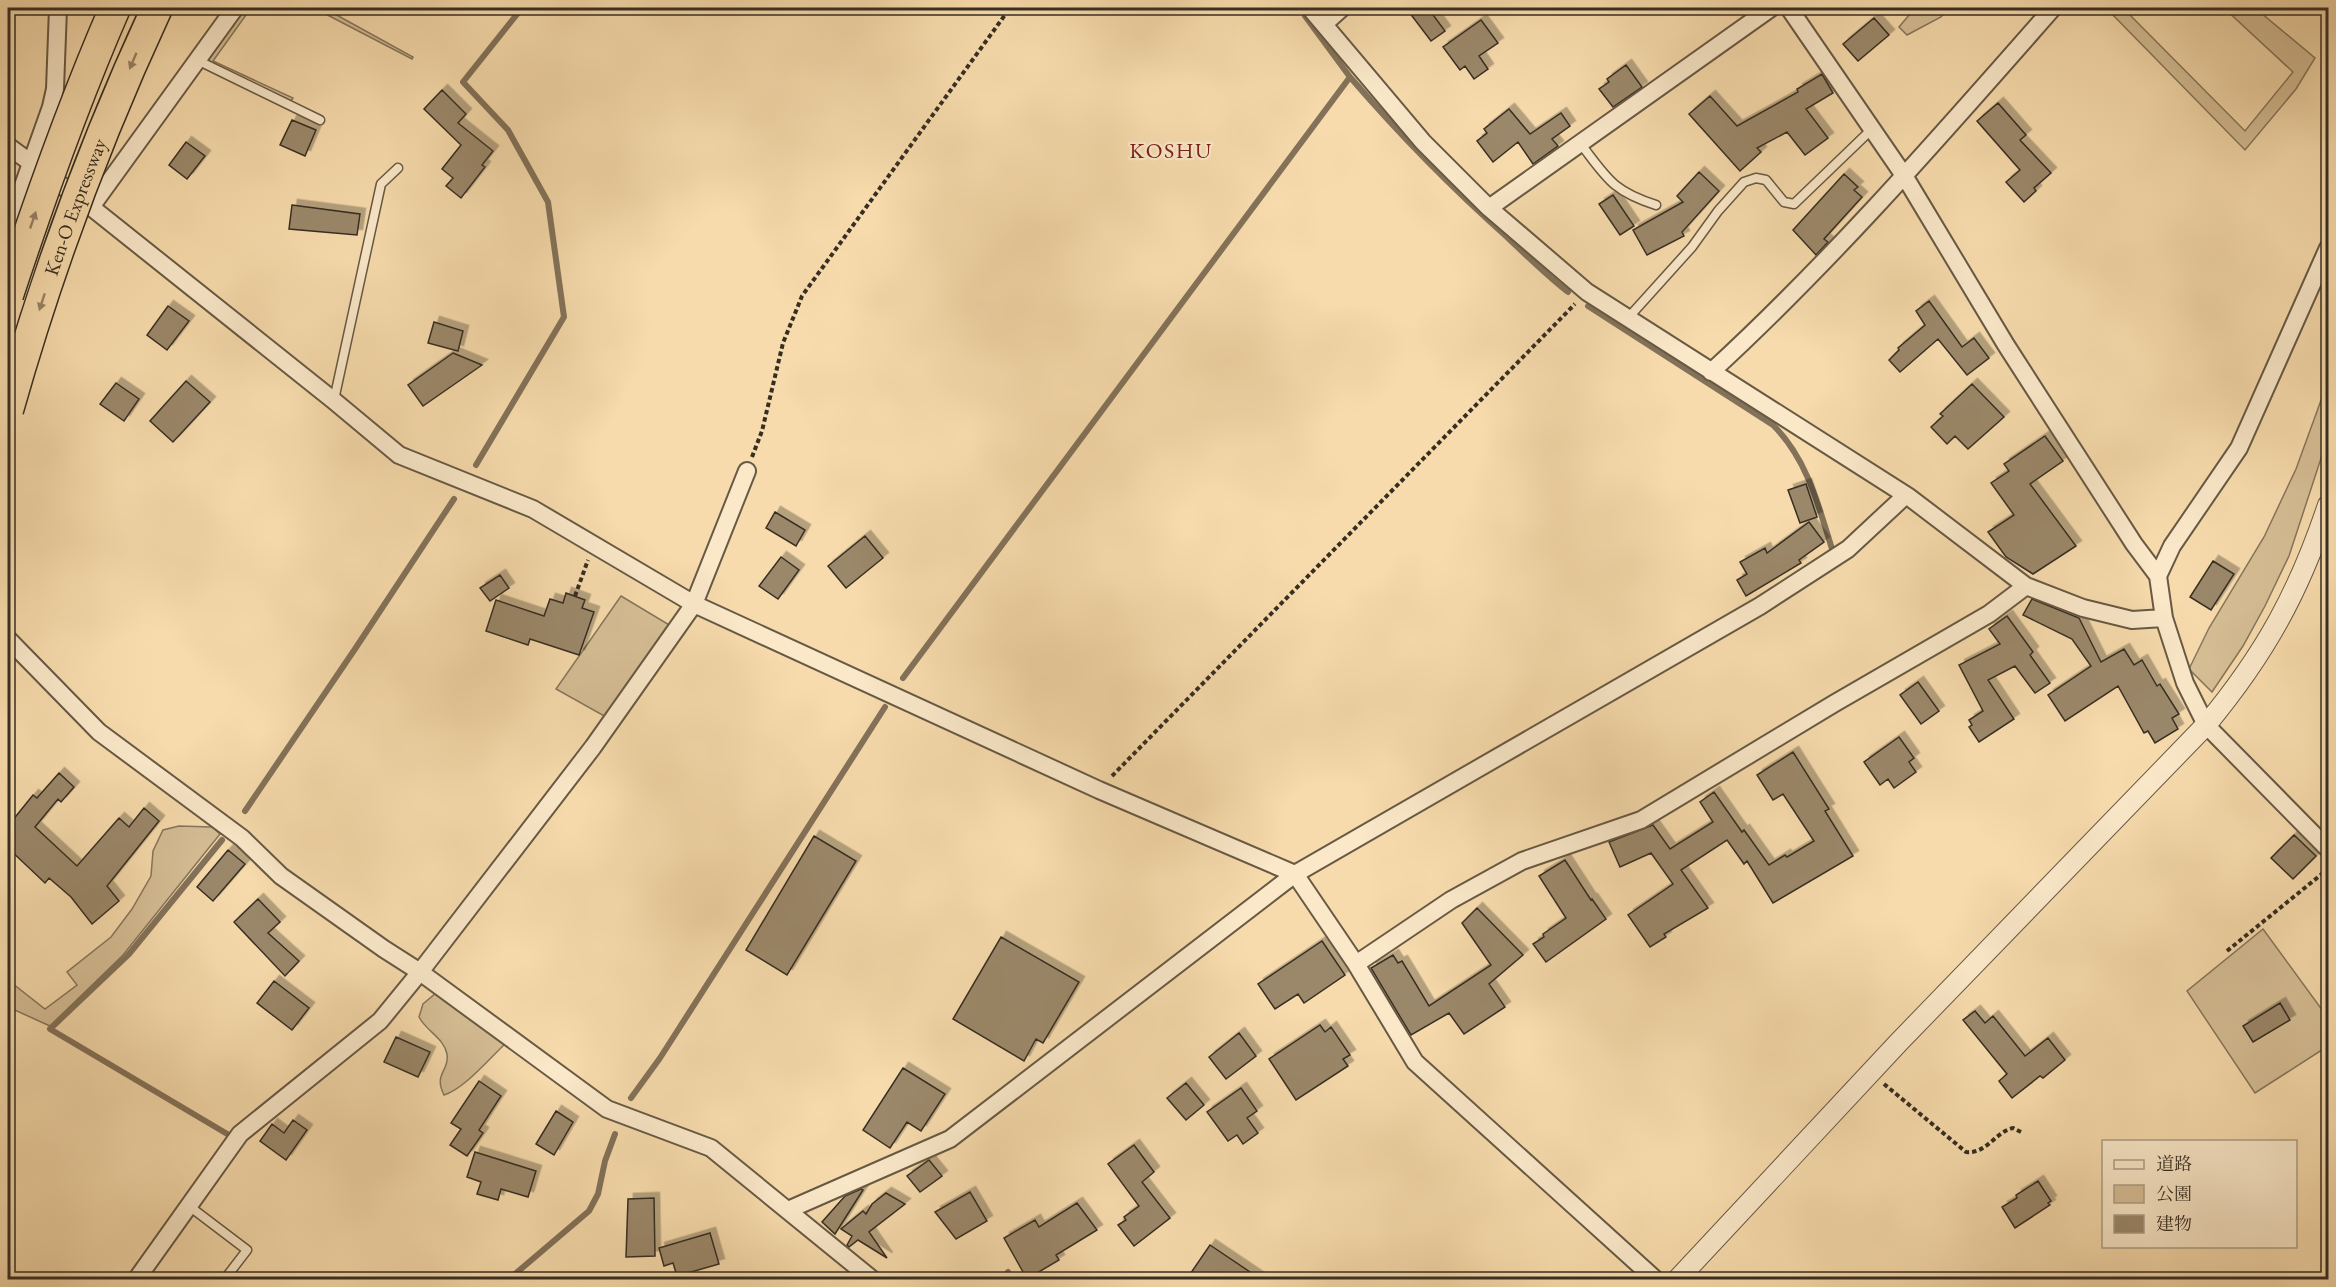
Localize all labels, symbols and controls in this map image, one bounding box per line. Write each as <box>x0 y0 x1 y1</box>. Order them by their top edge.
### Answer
one-way arrow <box>128 52 138 70</box>
street label: Ken-O Expressway <box>38 134 112 279</box>
district label: KOSHU <box>1129 136 1213 165</box>
one-way arrow <box>29 211 39 229</box>
one-way arrow <box>36 293 46 311</box>
legend <box>2102 1140 2297 1248</box>
text: 道路 <box>2156 1152 2192 1175</box>
text: 公園 <box>2156 1182 2192 1205</box>
text: 建物 <box>2156 1212 2192 1235</box>

